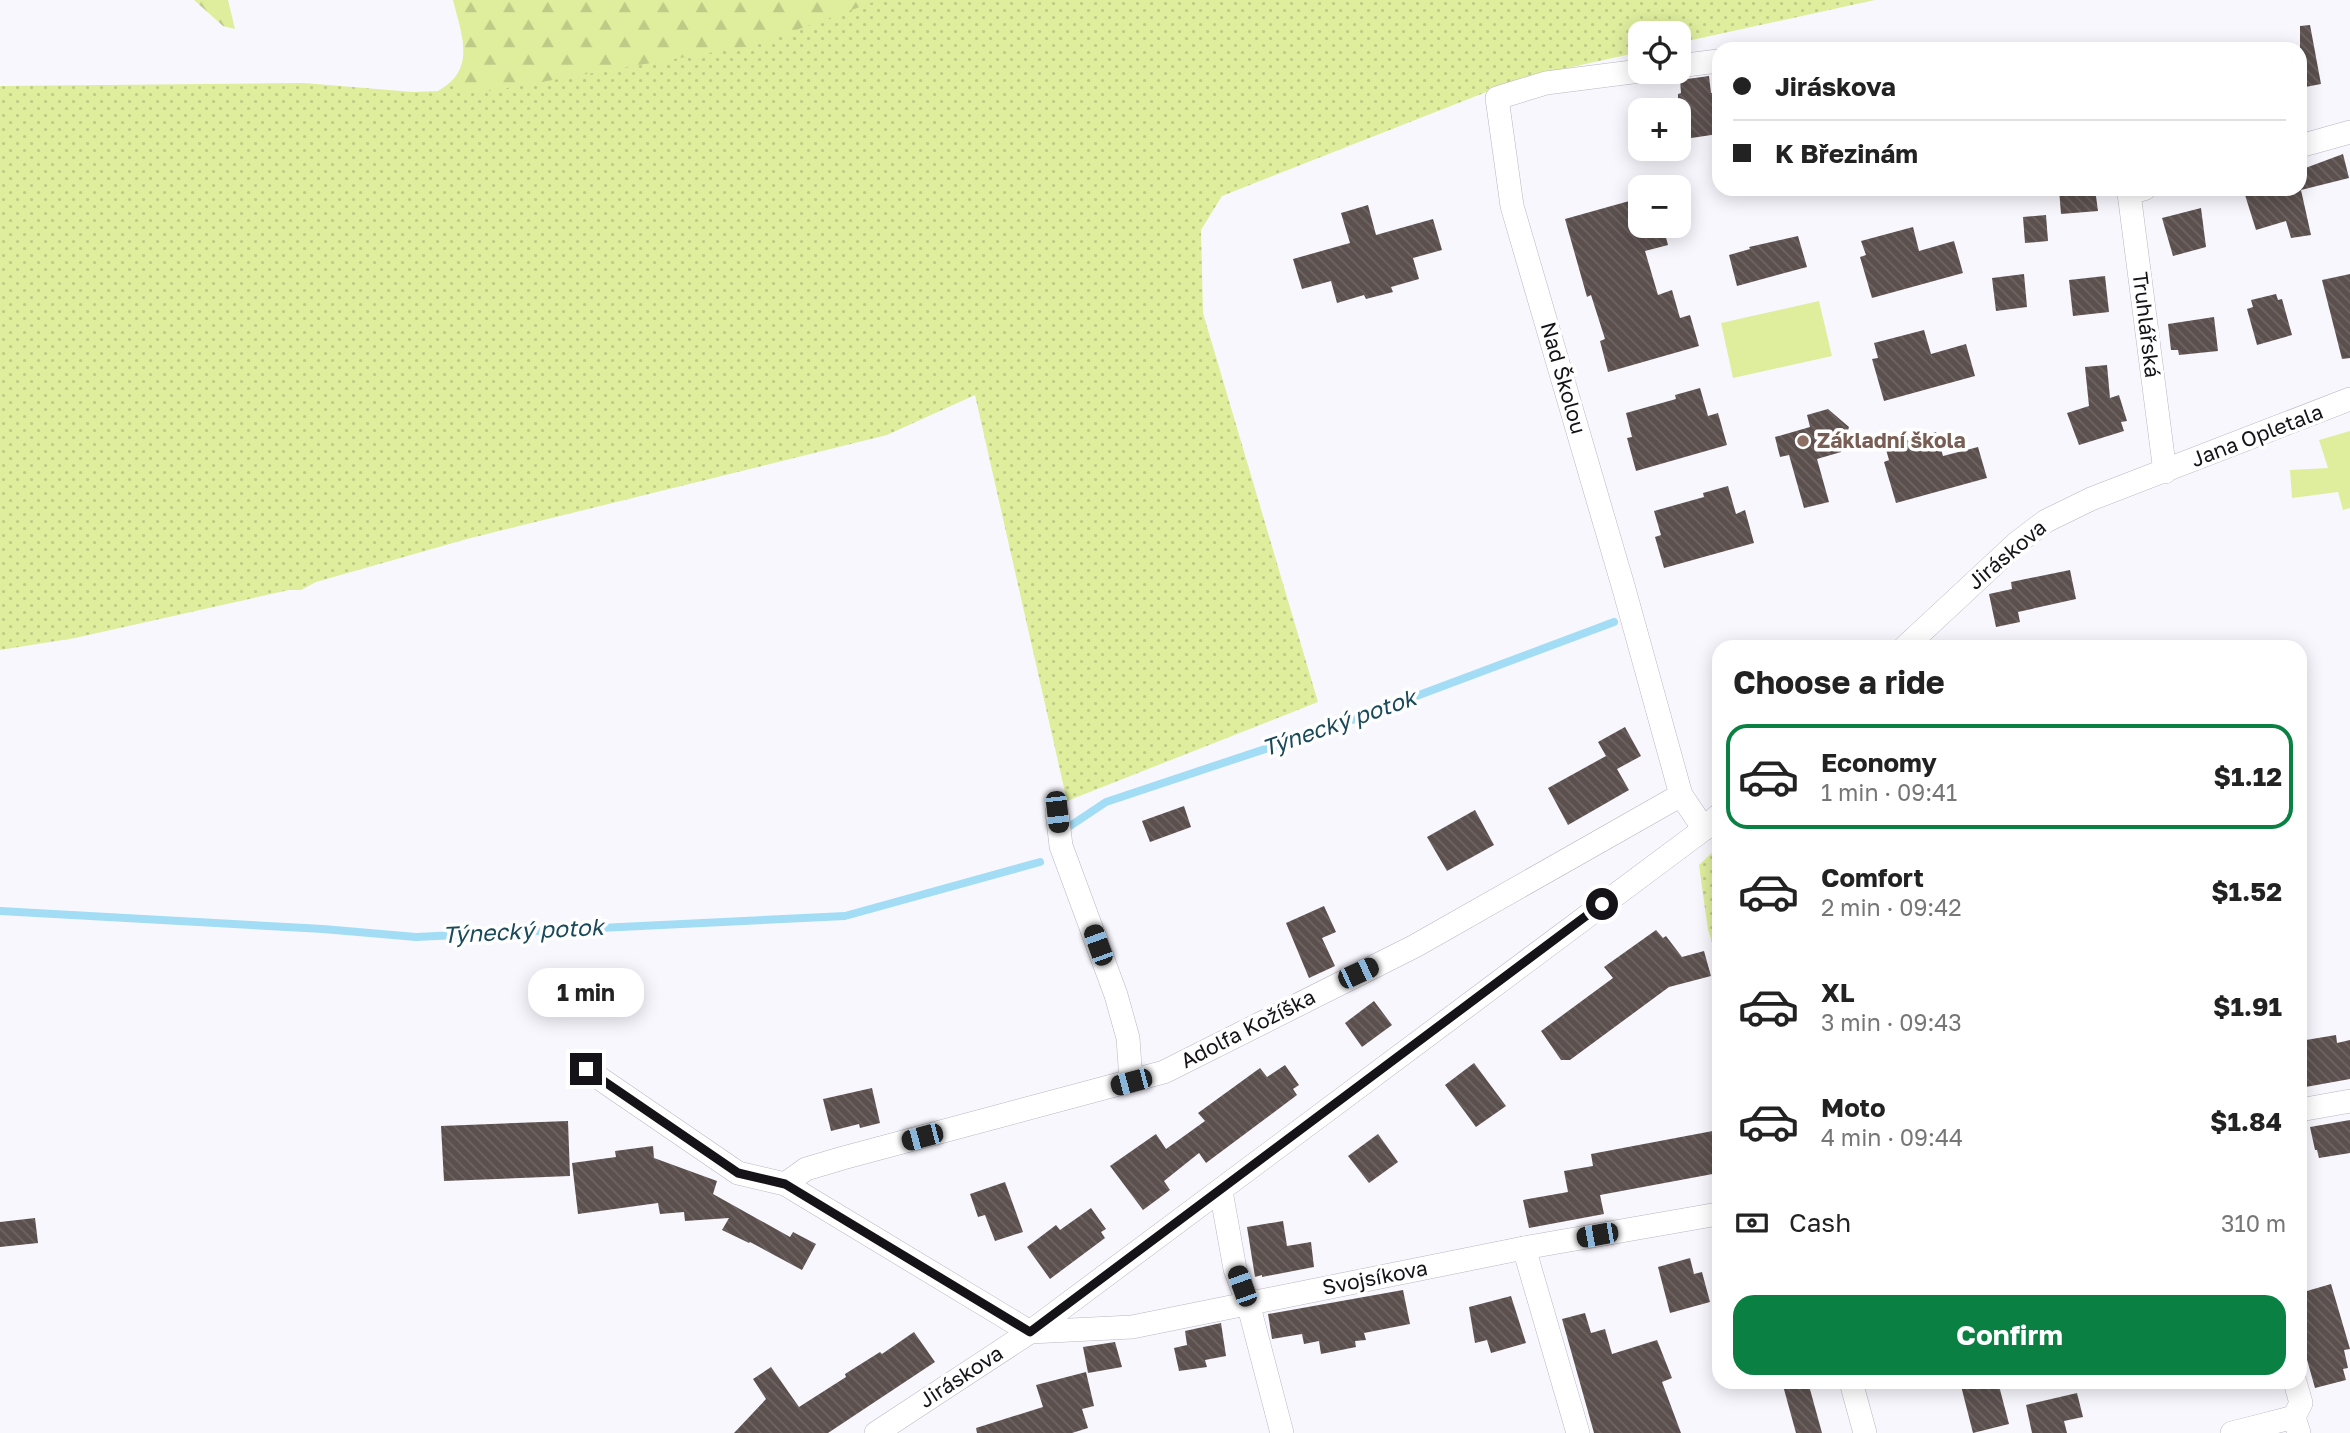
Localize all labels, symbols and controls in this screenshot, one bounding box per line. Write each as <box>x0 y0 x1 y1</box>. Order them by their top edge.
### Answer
map controls <box>1628 21 1691 238</box>
button: locate <box>1628 21 1691 84</box>
text: Jiráskova <box>1775 71 1896 102</box>
button: + <box>1628 98 1691 161</box>
text: K Březinám <box>1775 138 1918 169</box>
button: − <box>1628 175 1691 238</box>
street label: Truhlářská <box>2128 271 2166 379</box>
street label: Nad Školou <box>1536 319 1592 437</box>
street label: Jana Opletala <box>2187 398 2326 472</box>
place label: Základní škola <box>1817 427 1966 453</box>
marker: Základní škola <box>1795 433 1811 449</box>
street label: Jiráskova <box>1962 514 2051 595</box>
text: Choose a ride <box>1733 663 1945 701</box>
water label: Týnecký potok <box>1258 682 1421 762</box>
icon: car <box>1737 745 1800 808</box>
text: Economy <box>1821 747 1937 778</box>
text: $1.12 <box>2214 761 2282 792</box>
text: 1 min · 09:41 <box>1821 778 1957 806</box>
car <box>1045 790 1070 834</box>
icon: car <box>1737 860 1800 923</box>
text: Comfort <box>1821 862 1924 893</box>
text: $1.52 <box>2211 876 2282 907</box>
route start <box>1586 888 1618 920</box>
text: 2 min · 09:42 <box>1821 893 1962 921</box>
water label: Týnecký potok <box>442 912 606 948</box>
car <box>1081 922 1116 968</box>
car <box>1335 955 1382 991</box>
callout: 1 min <box>528 968 644 1016</box>
icon: car <box>1737 975 1800 1038</box>
text: XL <box>1821 977 1855 1008</box>
text: 1 min <box>557 978 615 1006</box>
street label: Adolfa Kožíška <box>1176 983 1319 1073</box>
text: $1.91 <box>2213 991 2282 1022</box>
text: 3 min · 09:43 <box>1821 1008 1962 1036</box>
route end <box>570 1053 602 1085</box>
car <box>1108 1066 1155 1098</box>
icon: car <box>1737 1090 1800 1153</box>
text: Moto <box>1821 1092 1886 1123</box>
text: $1.84 <box>2210 1106 2282 1137</box>
car <box>899 1121 946 1153</box>
text: 4 min · 09:44 <box>1821 1123 1963 1151</box>
icon: cash <box>1733 1204 1771 1242</box>
text: Cash <box>1789 1207 1851 1238</box>
text: 310 m <box>2221 1209 2286 1237</box>
car <box>1575 1221 1620 1249</box>
street label: Svojsíkova <box>1320 1254 1430 1300</box>
car <box>1225 1263 1260 1309</box>
button: Confirm <box>1733 1295 2286 1375</box>
street label: Jiráskova <box>914 1339 1007 1413</box>

